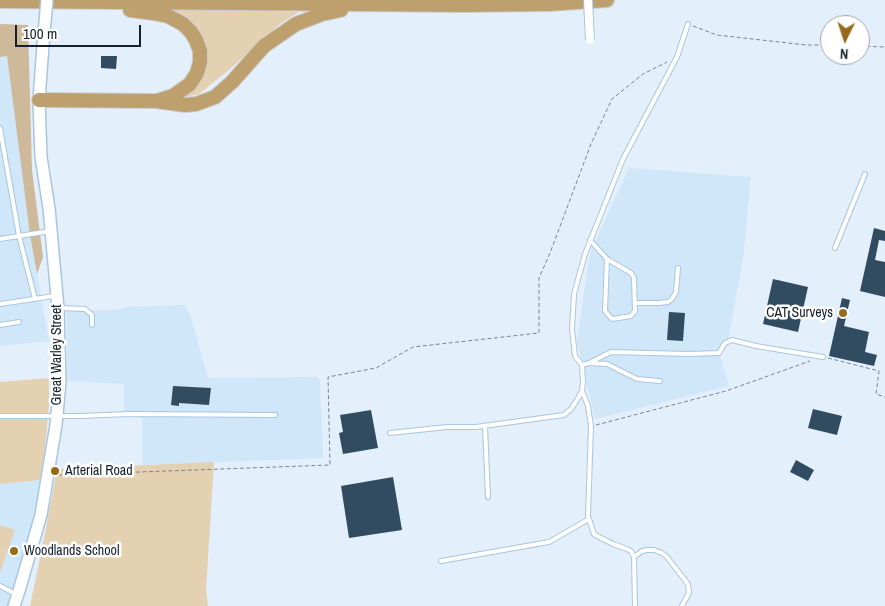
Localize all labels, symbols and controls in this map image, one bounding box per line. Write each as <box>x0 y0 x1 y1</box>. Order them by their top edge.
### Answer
scale bar <box>18 15 144 47</box>
north arrow <box>820 15 870 65</box>
text: 100 m <box>23 23 57 44</box>
text: N <box>839 45 849 63</box>
street label: Great Warley Street <box>49 304 65 406</box>
place label: CAT Surveys <box>766 305 833 321</box>
marker: CAT Surveys <box>837 307 849 319</box>
place label: Arterial Road <box>65 463 133 479</box>
marker: Arterial Road <box>49 465 61 477</box>
place label: Woodlands School <box>24 543 120 559</box>
marker: Woodlands School <box>8 545 20 557</box>

